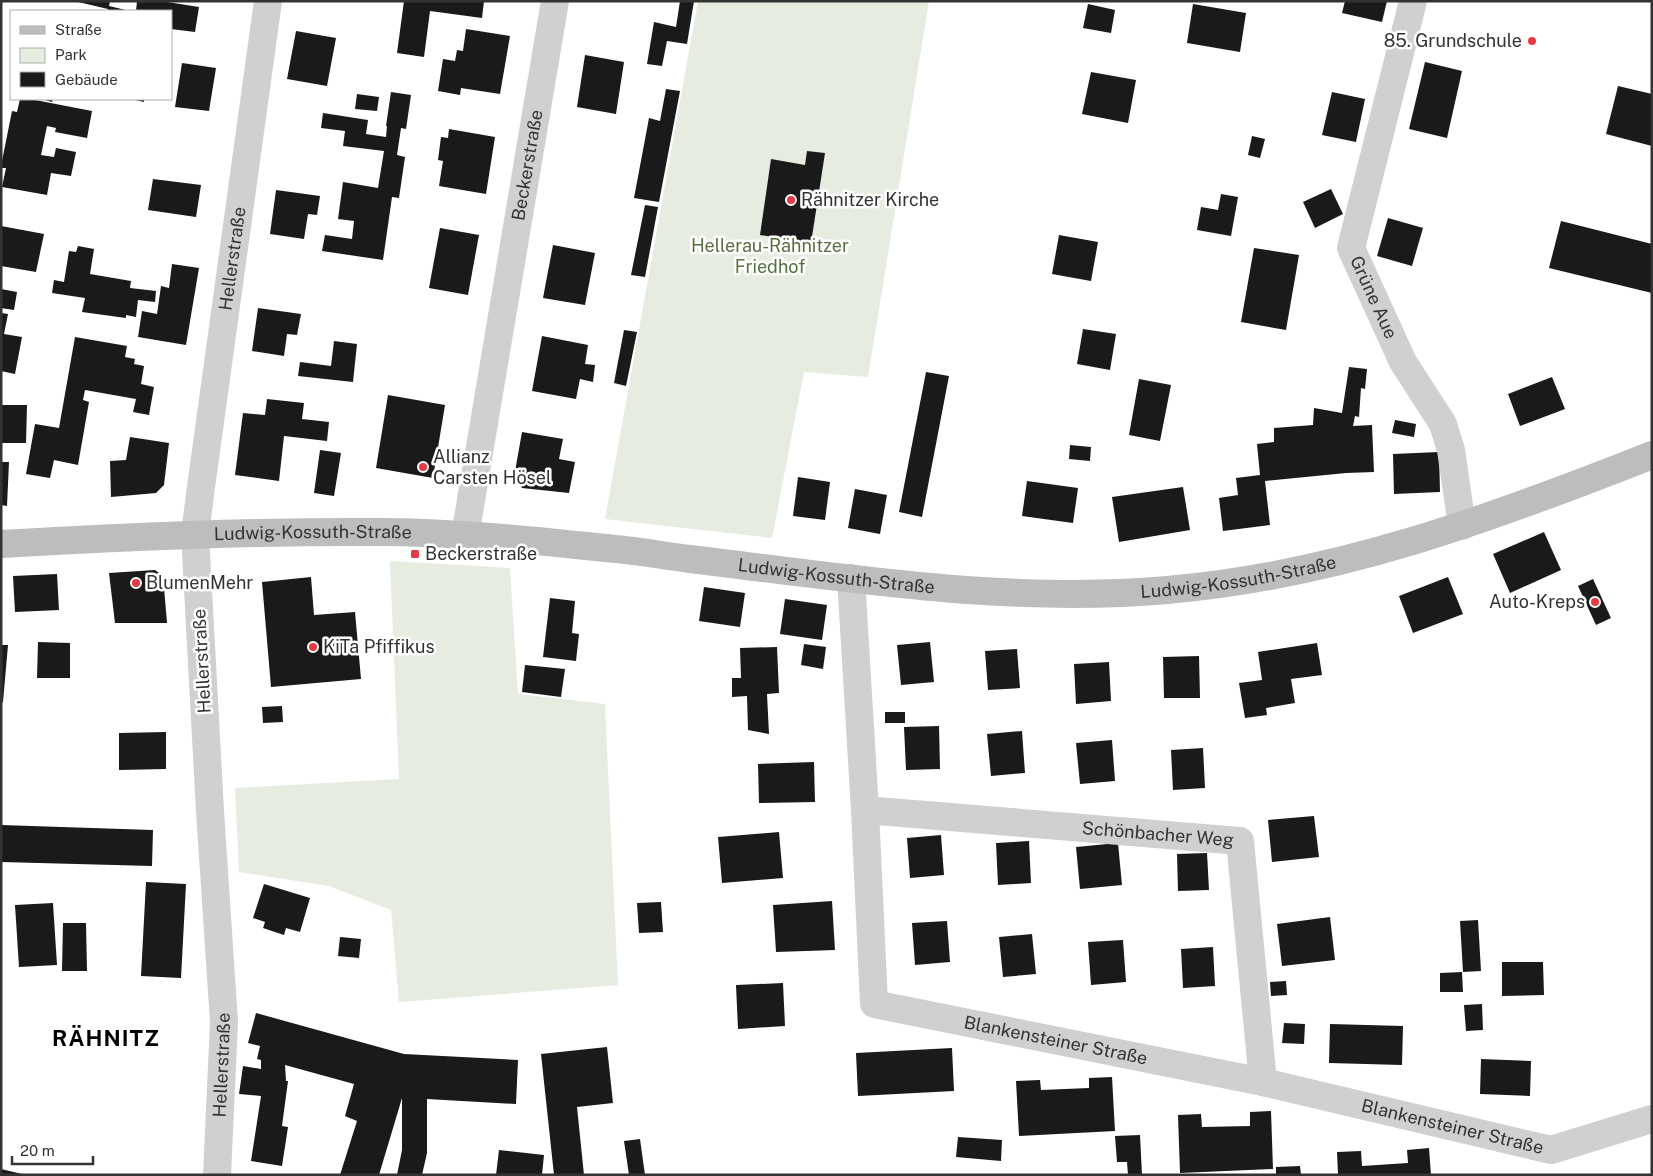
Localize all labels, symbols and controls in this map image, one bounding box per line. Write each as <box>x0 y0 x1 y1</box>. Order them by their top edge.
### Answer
legend <box>10 10 172 100</box>
text: Straße <box>55 21 102 38</box>
place label: 85. Grundschule <box>1384 30 1522 51</box>
marker: 85. Grundschule <box>1526 35 1538 47</box>
text: Park <box>55 46 87 63</box>
text: Gebäude <box>55 71 118 88</box>
street label: Beckerstraße <box>507 108 547 222</box>
place label: Rähnitzer Kirche <box>801 189 939 210</box>
marker: Rähnitzer Kirche <box>785 194 797 206</box>
street label: Hellerstraße <box>214 205 250 312</box>
park label: Hellerau-Rähnitzer Friedhof <box>691 235 849 277</box>
street label: Grüne Aue <box>1346 252 1402 342</box>
place label: Allianz Carsten Hösel <box>433 446 551 488</box>
marker: Allianz Carsten Hösel <box>417 461 429 473</box>
street label: Ludwig-Kossuth-Straße <box>213 521 412 544</box>
place label: Beckerstraße <box>425 543 537 564</box>
marker: Beckerstraße <box>409 548 421 560</box>
street label: Ludwig-Kossuth-Straße <box>1140 551 1338 602</box>
street label: Ludwig-Kossuth-Straße <box>737 554 936 597</box>
place label: BlumenMehr <box>146 572 253 593</box>
marker: BlumenMehr <box>130 577 142 589</box>
place label: Auto-Kreps <box>1489 591 1585 612</box>
marker: Auto-Kreps <box>1589 596 1601 608</box>
street label: Hellerstraße <box>188 608 215 714</box>
place label: KiTa Pfiffikus <box>323 636 435 657</box>
marker: KiTa Pfiffikus <box>307 641 319 653</box>
street label: Schönbacher Weg <box>1081 817 1235 850</box>
street label: Blankensteiner Straße <box>962 1011 1149 1069</box>
street label: Hellerstraße <box>209 1012 234 1118</box>
district label: RÄHNITZ <box>52 1025 160 1051</box>
street label: Blankensteiner Straße <box>1359 1095 1546 1158</box>
scale bar <box>12 1134 94 1166</box>
text: 20 m <box>20 1142 55 1159</box>

